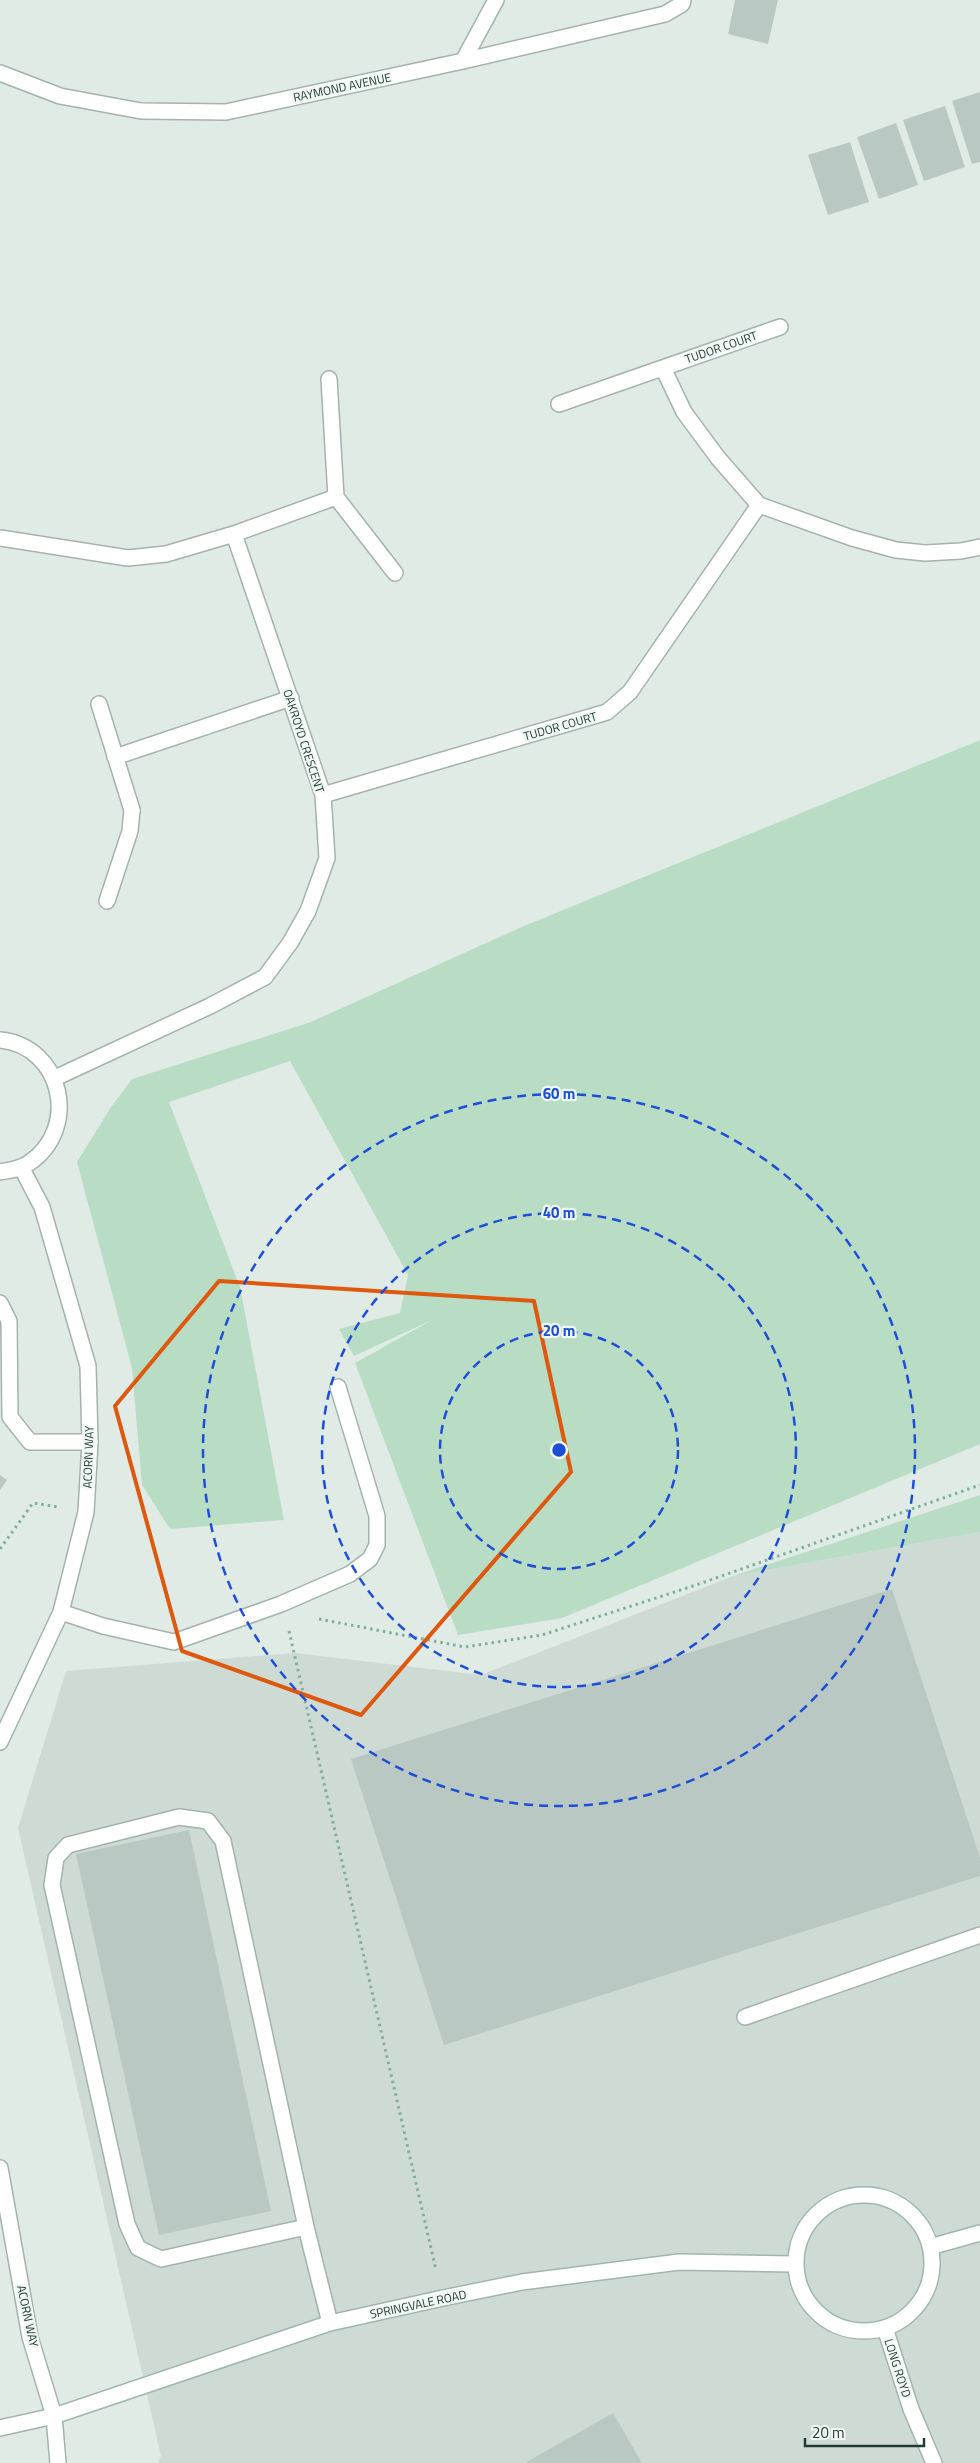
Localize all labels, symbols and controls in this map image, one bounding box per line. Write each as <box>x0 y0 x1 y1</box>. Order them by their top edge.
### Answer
street label: RAYMOND AVENUE <box>291 67 393 107</box>
street label: TUDOR COURT <box>682 326 760 368</box>
street label: OAKROYD CRESCENT <box>278 687 330 796</box>
street label: TUDOR COURT <box>521 706 599 746</box>
text: 60 m <box>543 1082 575 1105</box>
text: 40 m <box>543 1201 575 1224</box>
text: 20 m <box>543 1319 575 1342</box>
street label: ACORN WAY <box>77 1425 99 1489</box>
centre of rings <box>550 1441 568 1459</box>
street label: ACORN WAY <box>12 2283 44 2349</box>
street label: SPRINGVALE ROAD <box>368 2284 468 2324</box>
street label: LONG ROYD <box>880 2336 917 2400</box>
scale bar <box>805 2416 924 2448</box>
text: 20 m <box>812 2421 845 2444</box>

